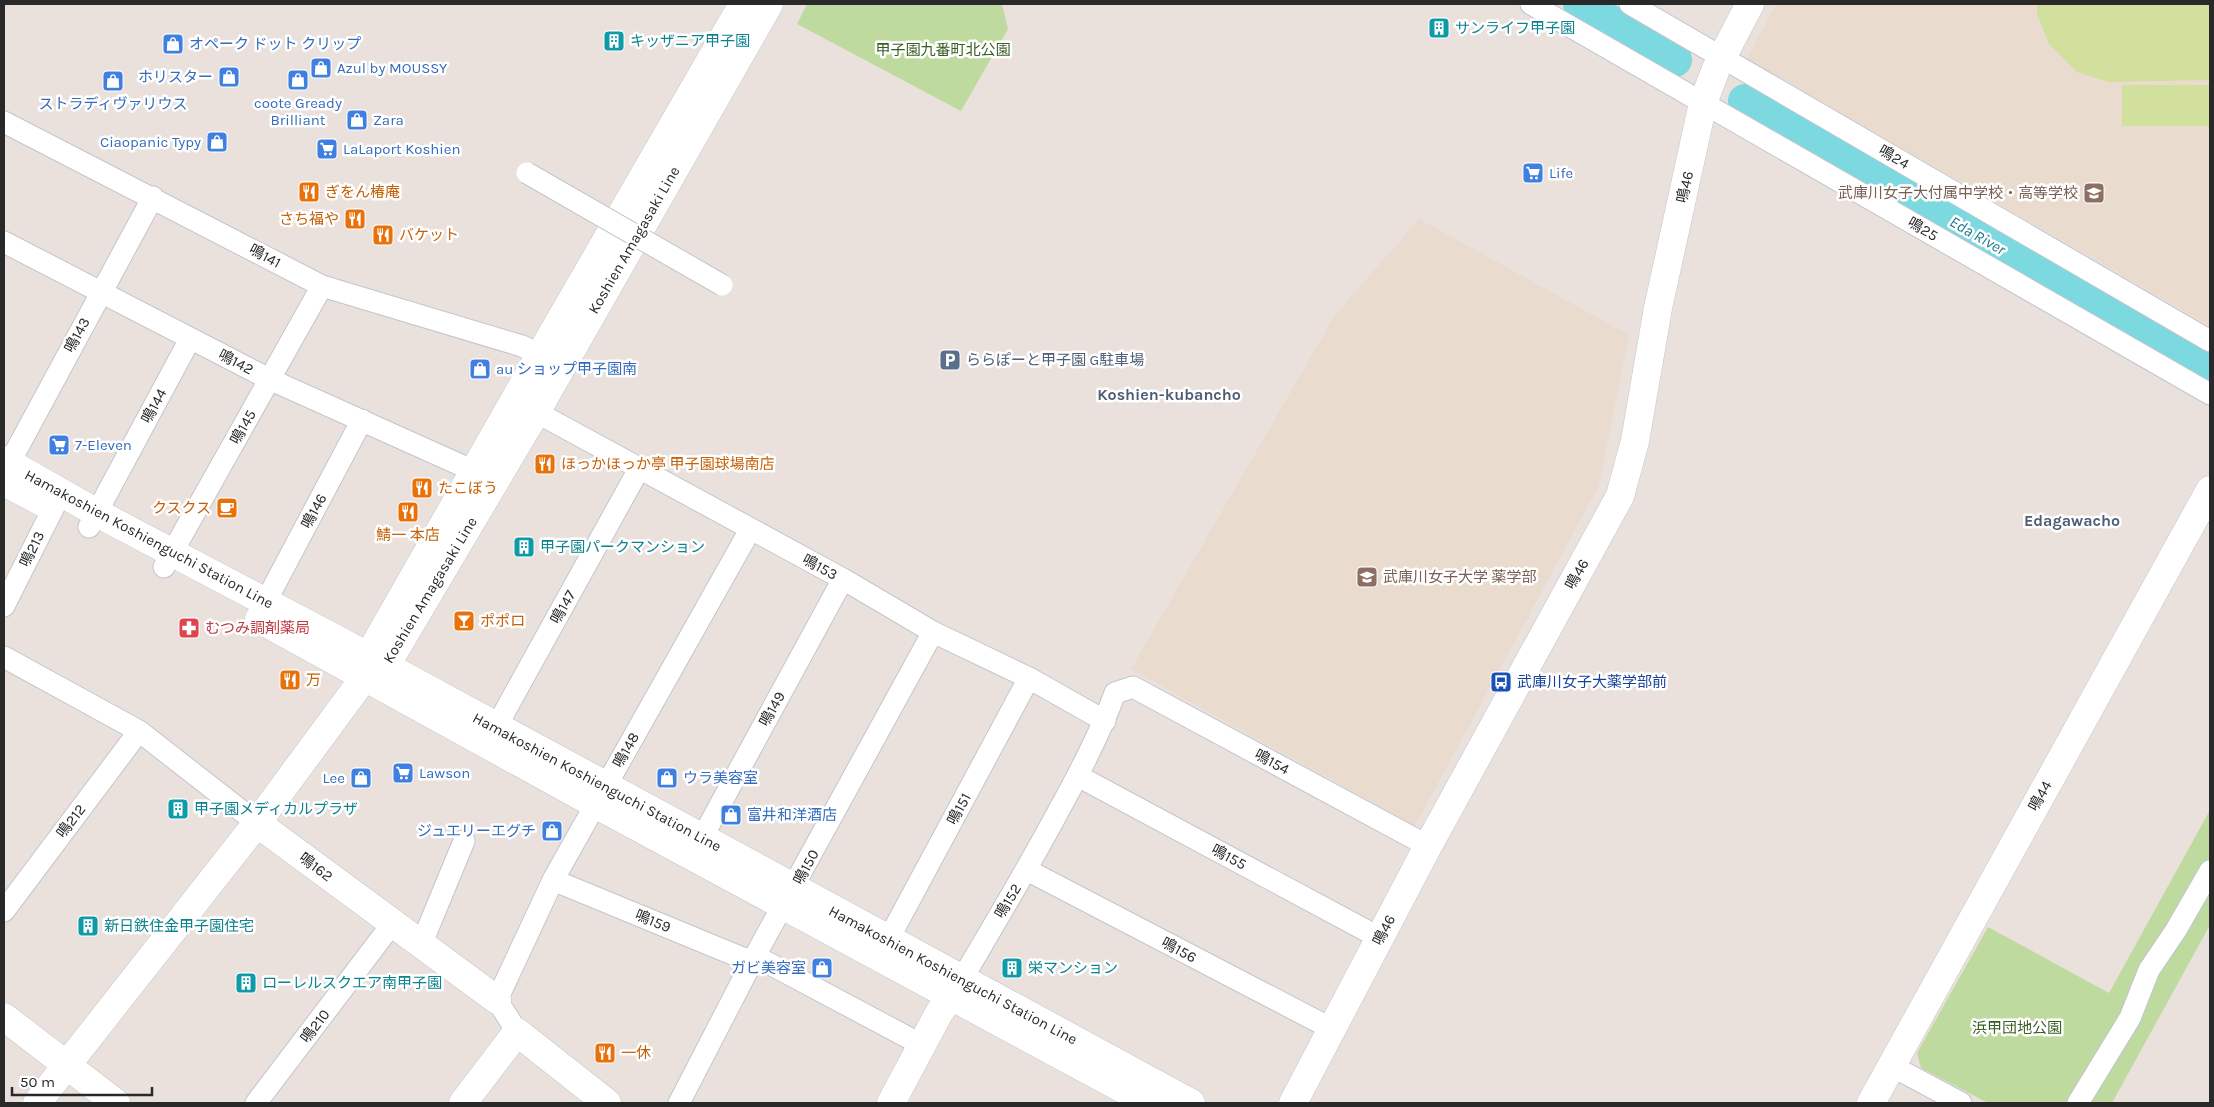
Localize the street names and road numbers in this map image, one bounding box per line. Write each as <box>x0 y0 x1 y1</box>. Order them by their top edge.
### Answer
street label: 鳴24 <box>1876 141 1913 173</box>
street label: Koshien Amagasaki Line <box>584 163 684 317</box>
street label: 鳴46 <box>1673 169 1697 205</box>
street label: 鳴25 <box>1905 213 1941 245</box>
street label: 鳴141 <box>246 240 284 272</box>
street label: 鳴143 <box>60 314 94 356</box>
street label: 鳴142 <box>215 346 257 378</box>
street label: 鳴144 <box>137 385 171 426</box>
street label: 鳴145 <box>226 407 260 447</box>
street label: Hamakoshien Koshienguchi Station Line <box>22 466 276 612</box>
street label: 鳴146 <box>297 490 331 532</box>
street label: Koshien Amagasaki Line <box>379 514 481 666</box>
street label: 鳴213 <box>16 528 48 570</box>
street label: 鳴153 <box>799 550 841 584</box>
street label: 鳴46 <box>1561 556 1593 592</box>
street label: 鳴147 <box>547 587 579 627</box>
street label: 鳴149 <box>755 688 789 730</box>
street label: Hamakoshien Koshienguchi Station Line <box>470 709 724 855</box>
street label: 鳴148 <box>609 729 643 771</box>
street label: 鳴154 <box>1252 745 1293 779</box>
street label: 鳴44 <box>2024 777 2056 814</box>
street label: 鳴151 <box>943 790 975 828</box>
street label: 鳴212 <box>53 801 89 841</box>
street label: 鳴155 <box>1208 840 1250 874</box>
street label: 鳴150 <box>789 846 823 888</box>
street label: 鳴162 <box>296 849 336 885</box>
street label: 鳴152 <box>991 880 1025 922</box>
street label: Hamakoshien Koshienguchi Station Line <box>826 902 1080 1048</box>
street label: 鳴159 <box>632 906 674 936</box>
street label: 鳴46 <box>1369 912 1399 948</box>
street label: 鳴156 <box>1158 933 1200 967</box>
street label: 鳴210 <box>297 1006 334 1046</box>

